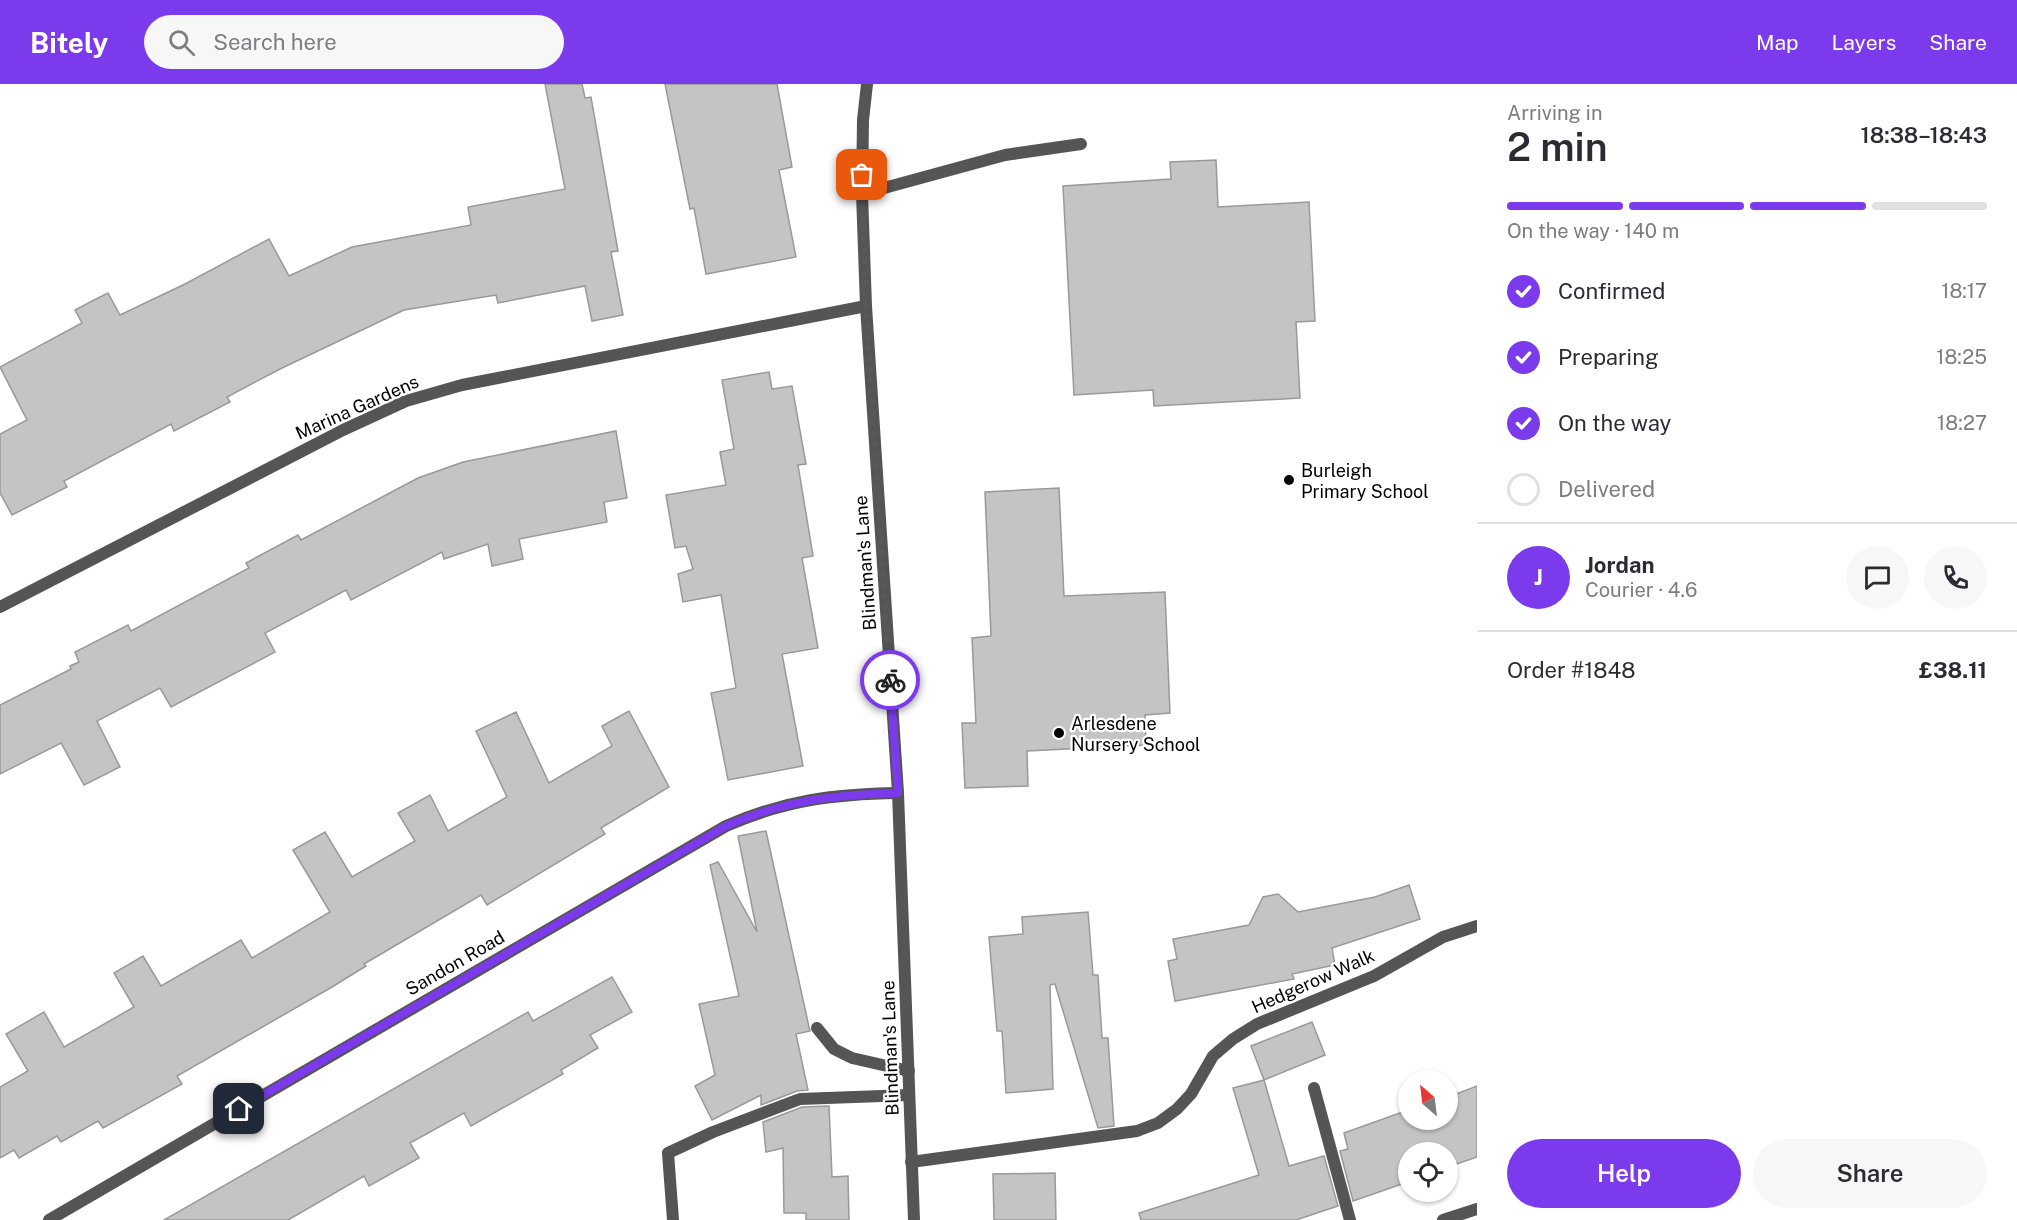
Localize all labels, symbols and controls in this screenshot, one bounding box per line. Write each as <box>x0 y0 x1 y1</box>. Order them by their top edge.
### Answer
search box <box>144 15 564 69</box>
text: Bitely <box>30 26 108 59</box>
icon: search <box>165 26 198 59</box>
text: Search here <box>213 29 337 55</box>
text: Map <box>1756 30 1799 55</box>
text: Layers <box>1832 30 1896 55</box>
text: Share <box>1929 30 1987 55</box>
text: Arriving in <box>1507 101 1602 125</box>
text: 18:38–18:43 <box>1860 122 1987 148</box>
text: 2 min <box>1507 124 1608 170</box>
pin <box>836 149 887 200</box>
icon: bag <box>845 158 878 191</box>
text: On the way · 140 m <box>1507 219 1679 243</box>
icon: check <box>1507 275 1540 308</box>
text: Confirmed <box>1558 278 1665 304</box>
text: 18:17 <box>1941 279 1987 303</box>
icon: check <box>1507 341 1540 374</box>
text: Preparing <box>1558 344 1659 370</box>
text: 18:25 <box>1936 345 1987 369</box>
street label: Marina Gardens <box>292 370 422 444</box>
icon: check <box>1507 407 1540 440</box>
text: On the way <box>1558 410 1671 436</box>
text: 18:27 <box>1937 411 1987 435</box>
place label: Burleigh Primary School <box>1301 460 1429 502</box>
marker: Burleigh Primary School <box>1282 473 1296 487</box>
text: Delivered <box>1558 476 1655 502</box>
street label: Blindman's Lane <box>850 495 880 631</box>
button: chat <box>1846 546 1909 609</box>
button: phone <box>1924 546 1987 609</box>
text: Jordan <box>1585 552 1654 578</box>
text: J <box>1534 564 1543 590</box>
text: Courier · 4.6 <box>1585 578 1697 602</box>
courier <box>860 650 920 710</box>
text: Order #1848 <box>1507 657 1635 683</box>
text: £38.11 <box>1919 657 1987 683</box>
icon: bike <box>874 664 907 697</box>
place label: Arlesdene Nursery School <box>1071 713 1201 755</box>
marker: Arlesdene Nursery School <box>1052 726 1066 740</box>
street label: Sandon Road <box>402 926 508 1000</box>
street label: Hedgerow Walk <box>1248 944 1378 1018</box>
street label: Blindman's Lane <box>877 980 903 1116</box>
north arrow <box>1398 1070 1458 1130</box>
map controls <box>1398 1070 1458 1202</box>
pin <box>213 1083 264 1134</box>
icon: home <box>222 1092 255 1125</box>
button: Help <box>1507 1139 1741 1208</box>
button: Share <box>1753 1139 1987 1208</box>
button: locate <box>1398 1142 1458 1202</box>

